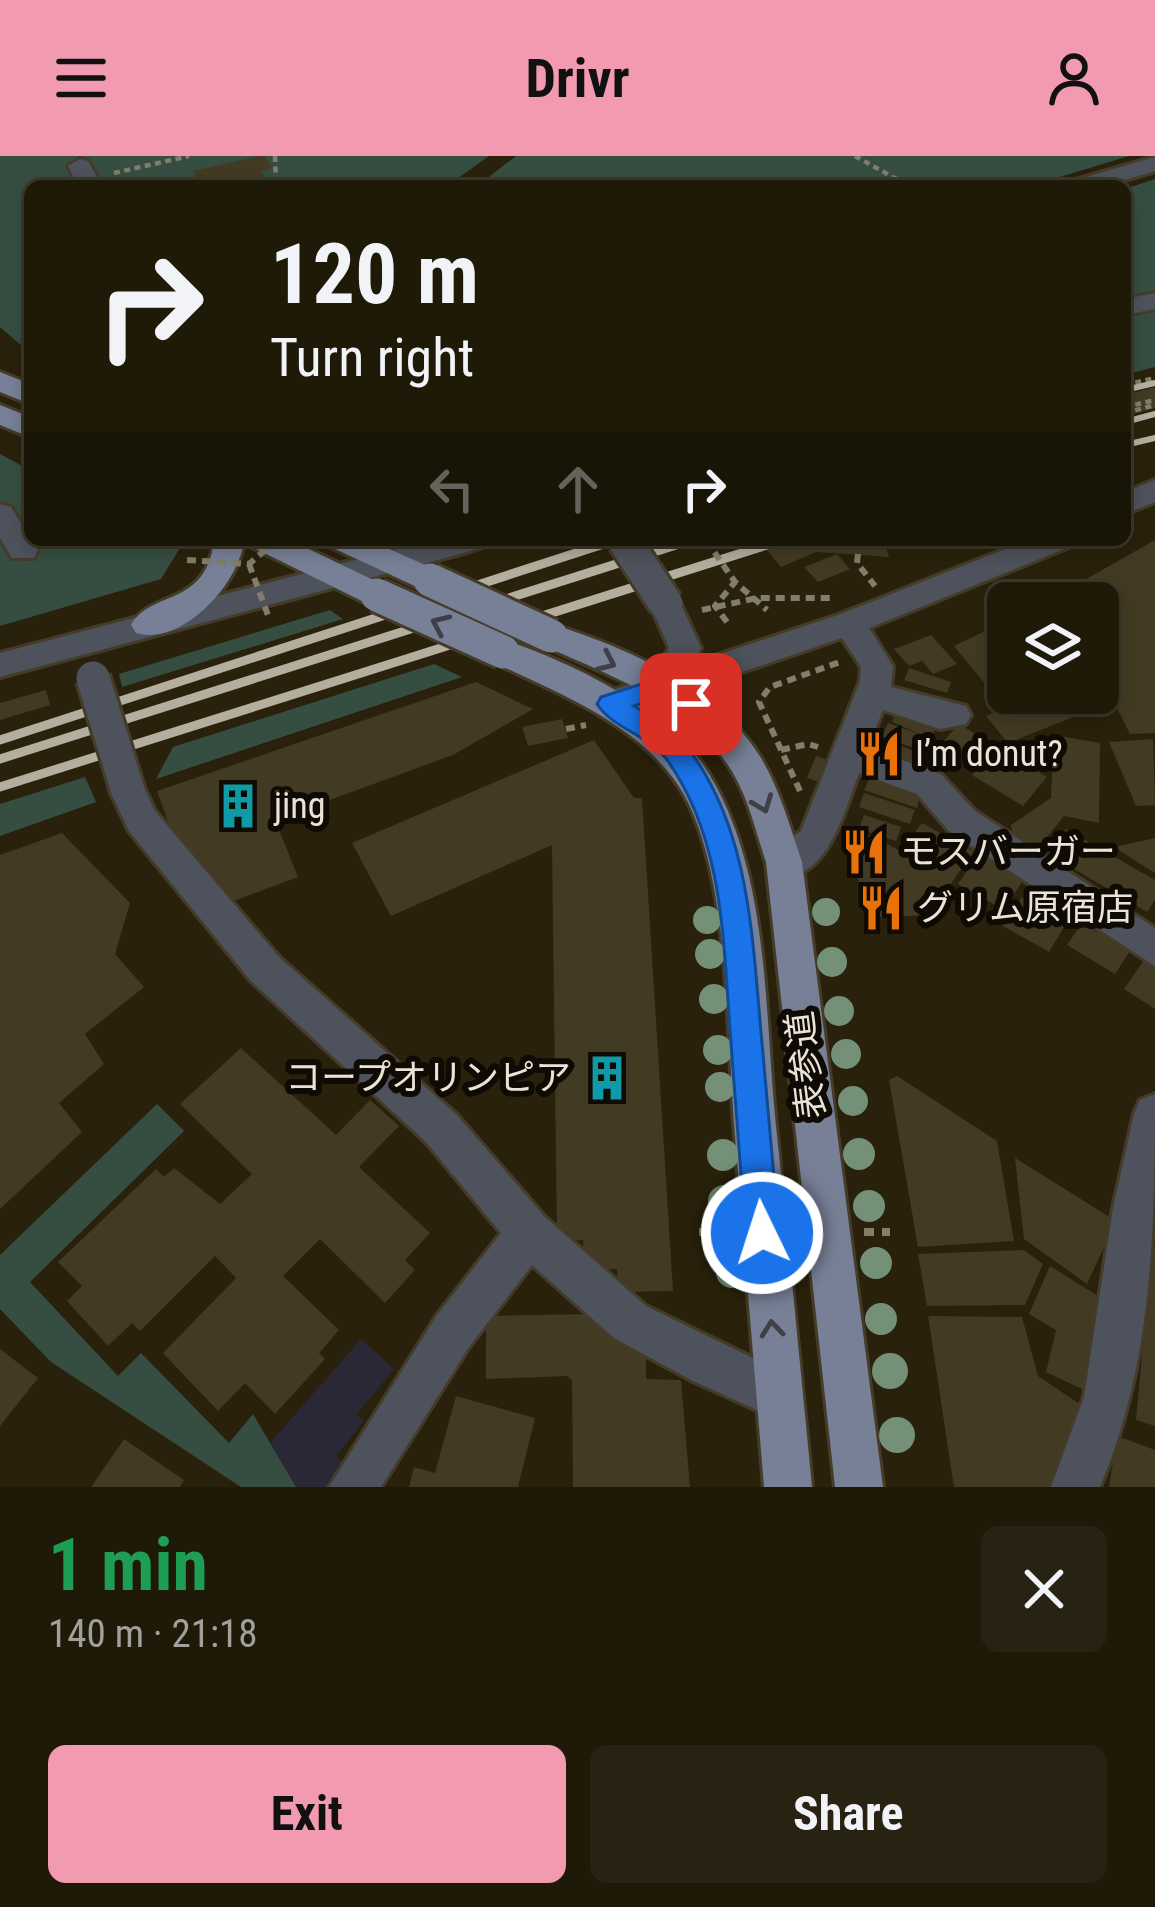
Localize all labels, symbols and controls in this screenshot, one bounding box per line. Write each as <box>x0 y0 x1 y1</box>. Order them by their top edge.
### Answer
icon: menu <box>48 45 114 111</box>
icon: person <box>1041 45 1107 111</box>
text: Drivr <box>525 47 630 110</box>
text: 120 m <box>270 225 479 324</box>
icon: right <box>72 228 228 384</box>
text: Turn right <box>270 326 474 389</box>
icon: left <box>419 456 485 522</box>
icon: ahead <box>545 456 611 522</box>
icon: right <box>671 456 737 522</box>
map controls <box>987 582 1119 714</box>
button: layers <box>987 582 1119 714</box>
one-way arrow <box>431 614 452 638</box>
one-way arrow <box>595 647 616 671</box>
pin <box>640 653 742 755</box>
icon: arrive <box>658 671 724 737</box>
restaurant icon: I’m donut? <box>854 729 904 779</box>
place label: I’m donut? <box>915 733 1063 775</box>
building icon: jing <box>213 781 263 831</box>
place label: jing <box>273 785 326 827</box>
one-way arrow <box>749 792 774 813</box>
restaurant icon: モスバーガー <box>839 827 889 877</box>
place label: モスバーガー <box>900 831 1116 873</box>
restaurant icon: グリム原宿店 <box>856 883 906 933</box>
place label: グリム原宿店 <box>917 887 1133 929</box>
street label: 表参道 <box>779 1009 833 1121</box>
building icon: コープオリンピア <box>582 1053 632 1103</box>
place label: コープオリンピア <box>285 1057 571 1099</box>
position arrow <box>699 1170 825 1296</box>
one-way arrow <box>760 1319 785 1338</box>
text: 1 min <box>48 1523 208 1608</box>
button: close <box>981 1526 1107 1652</box>
text: 140 m · 21:18 <box>48 1611 258 1657</box>
button: Exit <box>48 1745 566 1883</box>
button: Share <box>590 1745 1107 1883</box>

